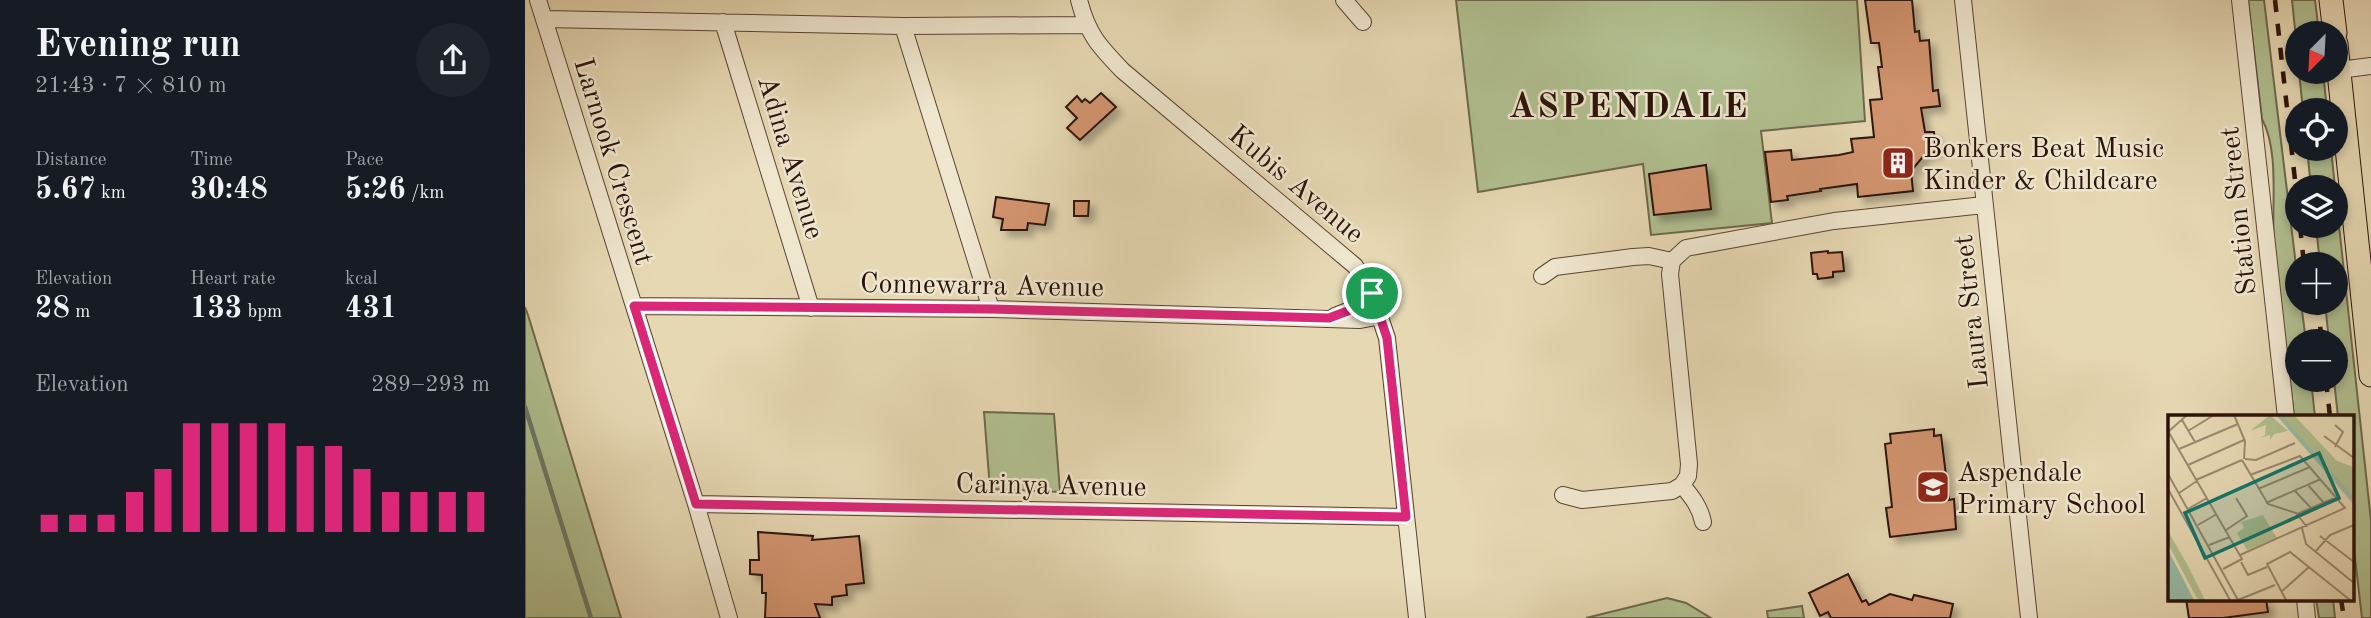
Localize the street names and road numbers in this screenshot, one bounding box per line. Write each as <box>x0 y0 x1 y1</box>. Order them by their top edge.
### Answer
street label: Larnook Crescent <box>567 55 657 269</box>
street label: Adina Avenue <box>751 73 827 243</box>
street label: Kubis Avenue <box>1222 121 1368 250</box>
street label: Station Street <box>2217 125 2263 296</box>
street label: Laura Street <box>1951 233 1995 390</box>
street label: Connewarra Avenue <box>860 271 1104 303</box>
street label: Carinya Avenue <box>955 471 1147 503</box>

